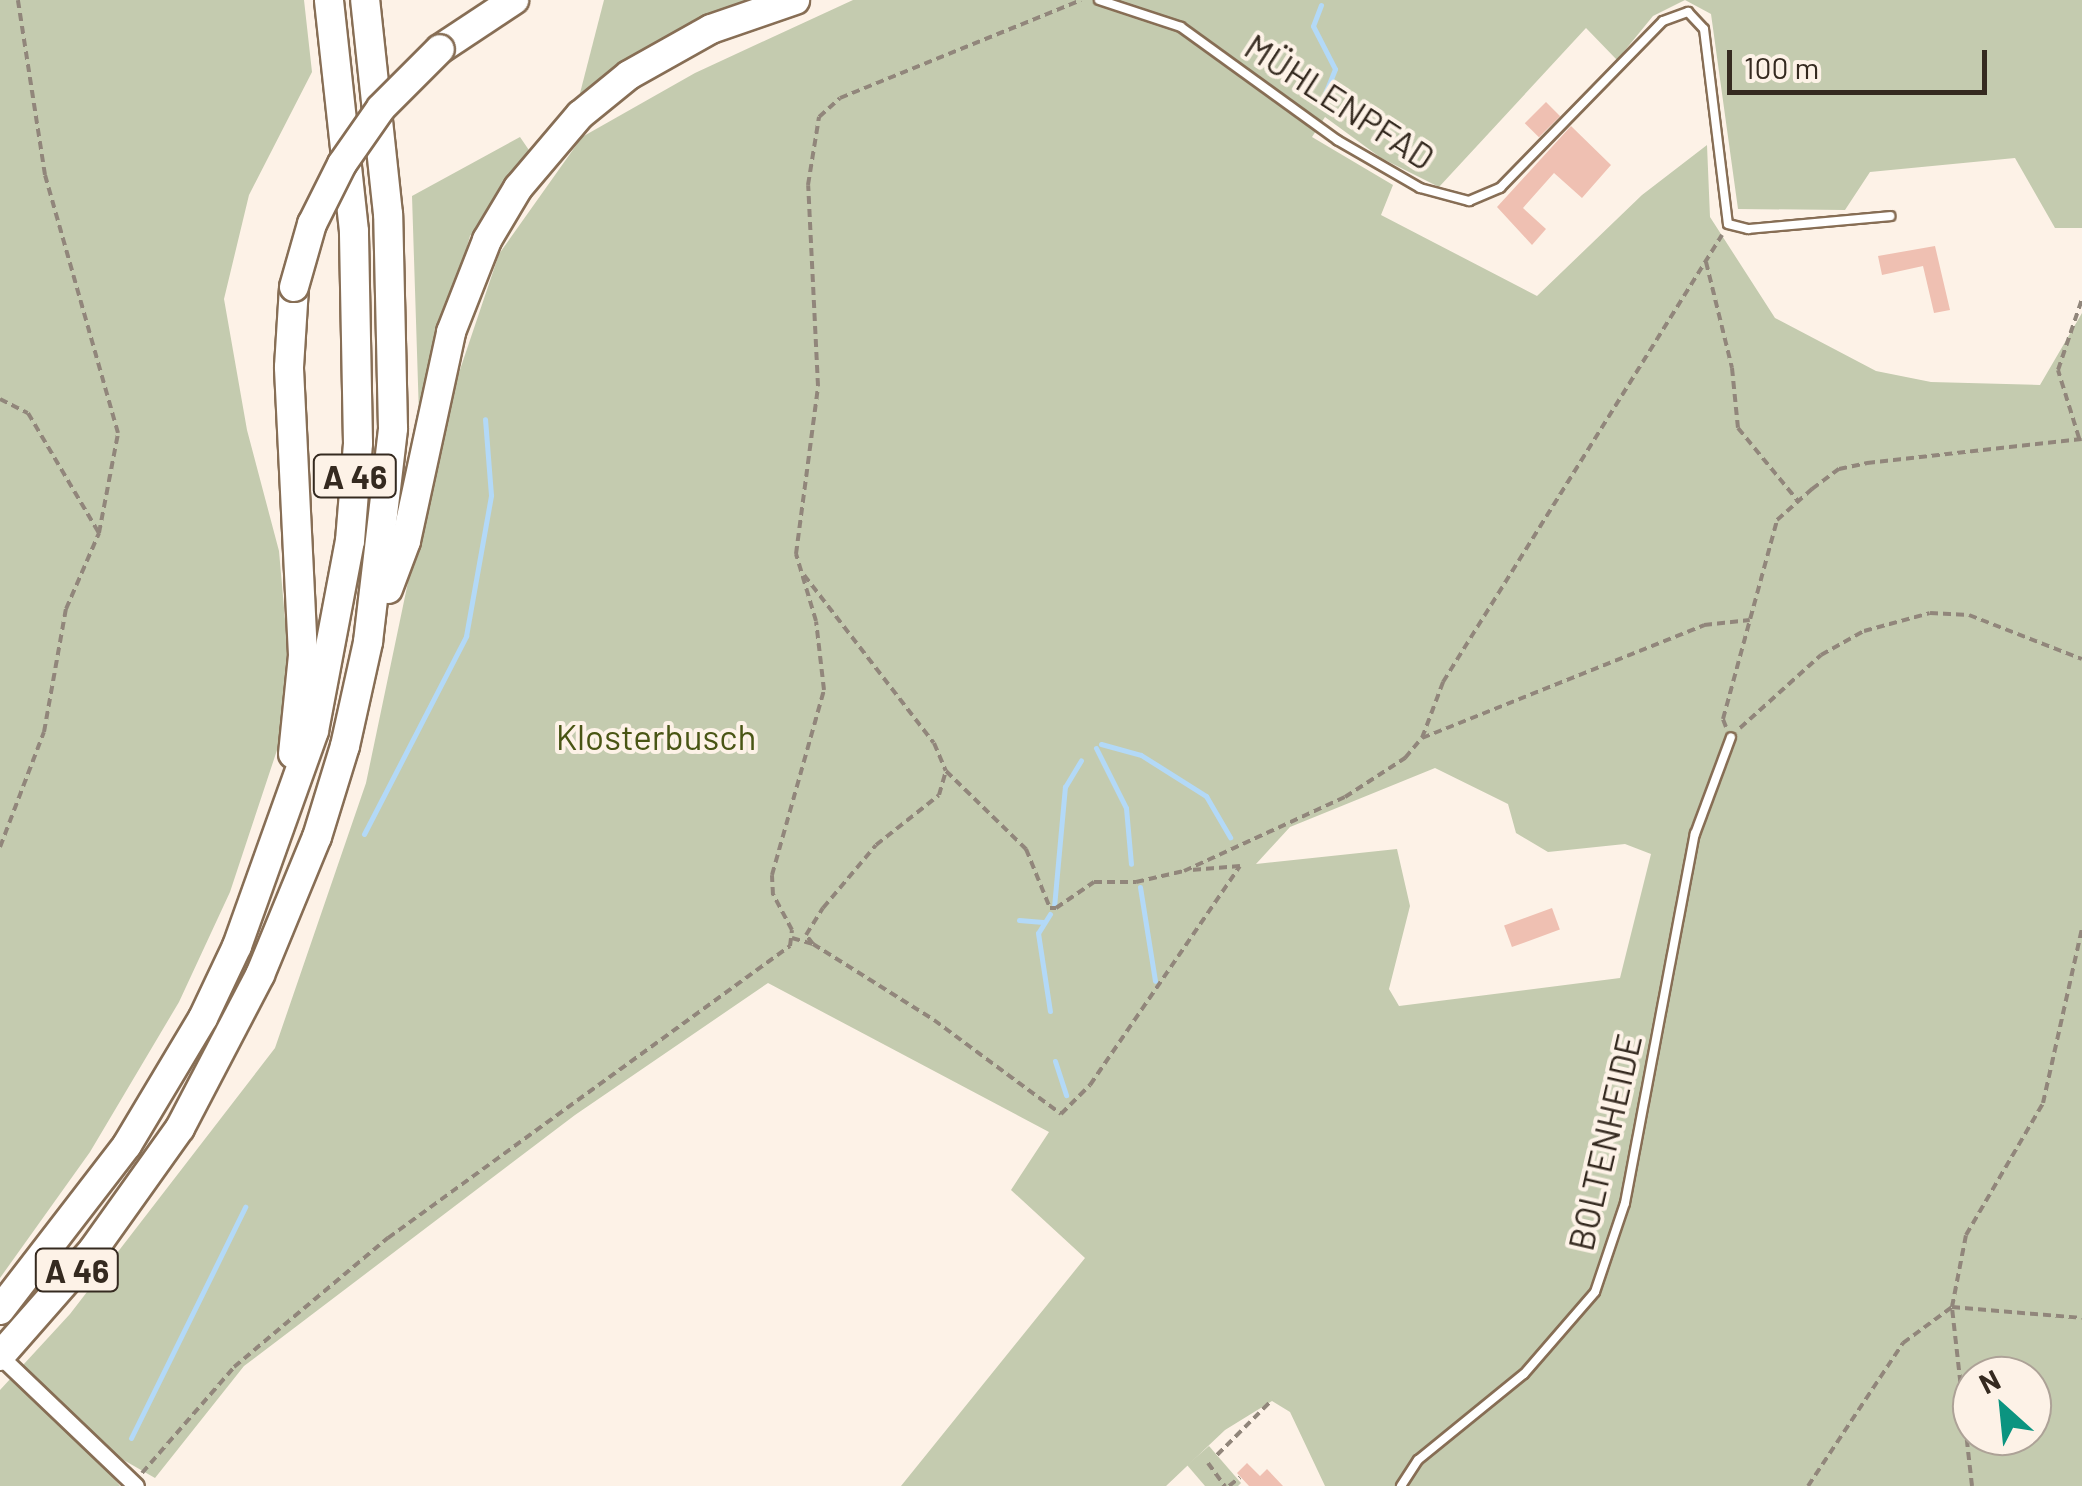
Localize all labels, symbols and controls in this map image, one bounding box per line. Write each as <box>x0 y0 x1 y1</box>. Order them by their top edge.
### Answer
street label: MÜHLENPFAD <box>1238 24 1442 178</box>
scale bar <box>1732 30 1992 92</box>
text: 100 m <box>1744 49 1819 85</box>
road number: A 46 <box>312 449 398 503</box>
park label: Klosterbusch <box>556 715 756 757</box>
street label: BOLTENHEIDE <box>1559 1030 1649 1254</box>
road number: A 46 <box>34 1243 120 1297</box>
north arrow <box>1952 1356 2052 1456</box>
text: N <box>1973 1362 2005 1400</box>

